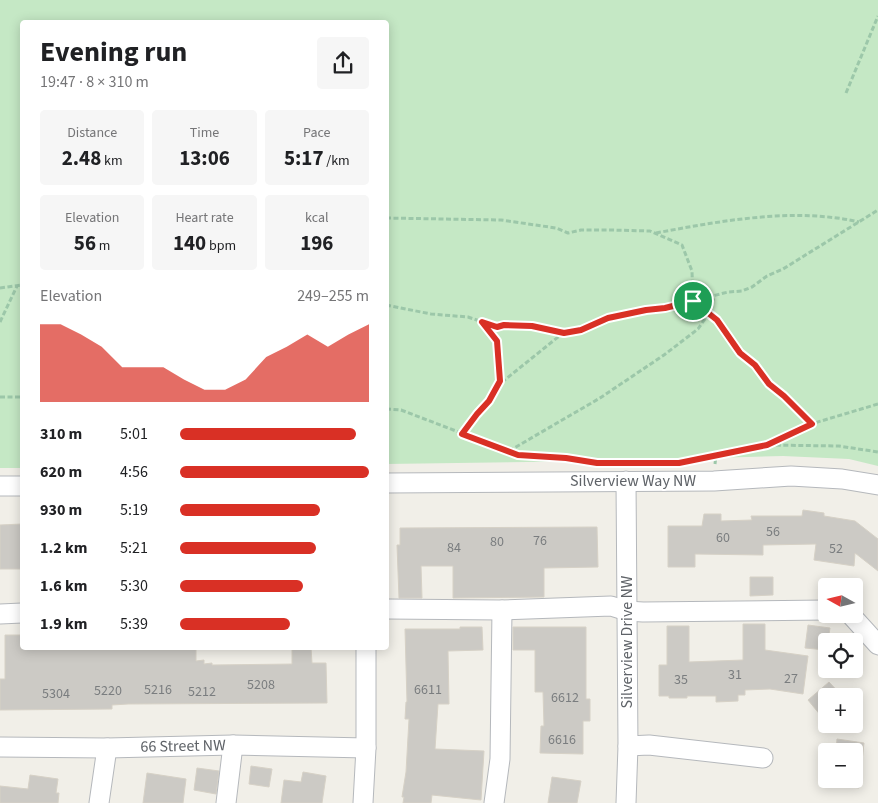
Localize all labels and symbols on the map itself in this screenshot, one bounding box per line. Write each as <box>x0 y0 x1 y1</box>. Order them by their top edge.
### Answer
pin <box>672 280 714 322</box>
street label: Silverview Way NW <box>570 470 696 492</box>
house number: 56 <box>766 522 780 542</box>
house number: 60 <box>716 528 730 548</box>
house number: 76 <box>533 531 547 551</box>
house number: 80 <box>490 532 504 552</box>
house number: 84 <box>447 538 461 558</box>
house number: 52 <box>829 539 843 559</box>
street label: Silverview Drive NW <box>616 575 638 708</box>
north arrow <box>818 578 862 622</box>
house number: 31 <box>728 665 742 685</box>
house number: 27 <box>784 669 798 689</box>
house number: 35 <box>674 670 688 690</box>
house number: 5208 <box>247 675 275 695</box>
house number: 5216 <box>144 680 172 700</box>
house number: 6611 <box>414 680 442 700</box>
house number: 5220 <box>94 681 122 701</box>
house number: 5212 <box>188 682 216 702</box>
house number: 5304 <box>42 684 70 704</box>
house number: 6612 <box>551 688 579 708</box>
house number: 6616 <box>548 730 576 750</box>
street label: 66 Street NW <box>140 734 226 758</box>

